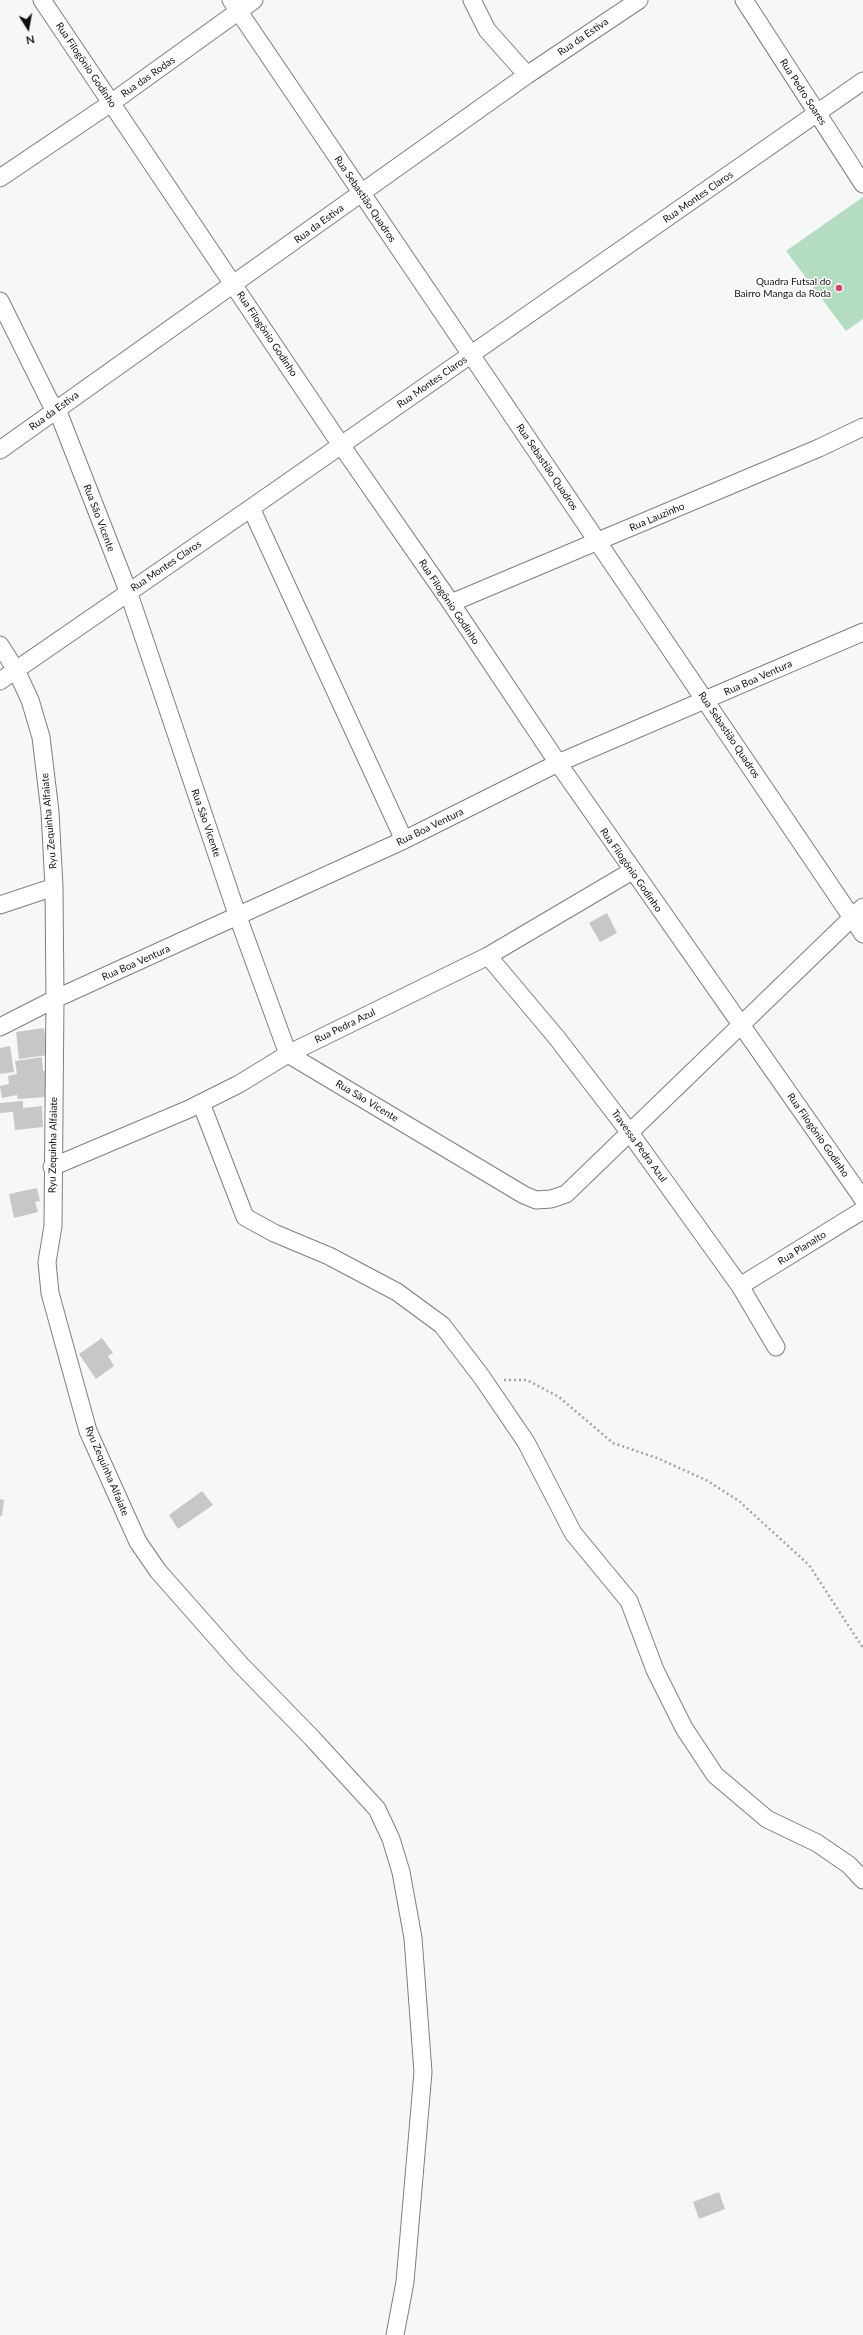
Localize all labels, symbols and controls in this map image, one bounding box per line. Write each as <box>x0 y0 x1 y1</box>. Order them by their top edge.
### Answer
north arrow <box>8 8 48 48</box>
street label: Rua da Estiva <box>555 16 611 58</box>
street label: Rua Filogônio Godinho <box>53 20 119 110</box>
text: N <box>25 33 36 47</box>
street label: Rua das Rodas <box>119 54 177 100</box>
street label: Rua Pedro Soares <box>777 57 829 127</box>
street label: Rua Sebastião Quadros <box>332 154 398 244</box>
street label: Rua Montes Claros <box>661 168 735 226</box>
street label: Rua da Estiva <box>292 202 346 246</box>
place label: Quadra Futsal do Bairro Manga da Roda <box>734 276 831 300</box>
marker: Quadra Futsal do Bairro Manga da Roda <box>834 283 844 293</box>
street label: Rua Filogônio Godinho <box>234 289 300 379</box>
street label: Rua Montes Claros <box>395 353 469 411</box>
street label: Rua da Estiva <box>27 389 81 433</box>
street label: Rua Sebastião Quadros <box>514 422 580 512</box>
street label: Rua São Vicente <box>81 483 117 553</box>
street label: Rua Lauzinho <box>628 500 686 534</box>
street label: Rua Montes Claros <box>128 538 204 594</box>
street label: Rua Filogônio Godinho <box>416 557 482 647</box>
street label: Rua Boa Ventura <box>722 658 794 698</box>
street label: Rua Sebastião Quadros <box>696 690 762 780</box>
street label: Ryu Zequinha Alfaiate <box>39 772 59 870</box>
street label: Rua São Vicente <box>189 787 223 859</box>
street label: Rua Boa Ventura <box>394 806 466 848</box>
street label: Rua Filogônio Godinho <box>597 826 665 914</box>
street label: Rua Boa Ventura <box>100 943 172 983</box>
street label: Rua Pedra Azul <box>313 1006 377 1046</box>
street label: Rua São Vicente <box>333 1078 401 1124</box>
street label: Rua Filogônio Godinho <box>784 1091 852 1179</box>
street label: Ryu Zequinha Alfaiate <box>46 1097 60 1193</box>
street label: Travessa Pedra Azul <box>609 1107 669 1185</box>
street label: Rua Planalto <box>776 1228 828 1268</box>
street label: Ryu Zequinha Alfaiate <box>83 1424 131 1518</box>

